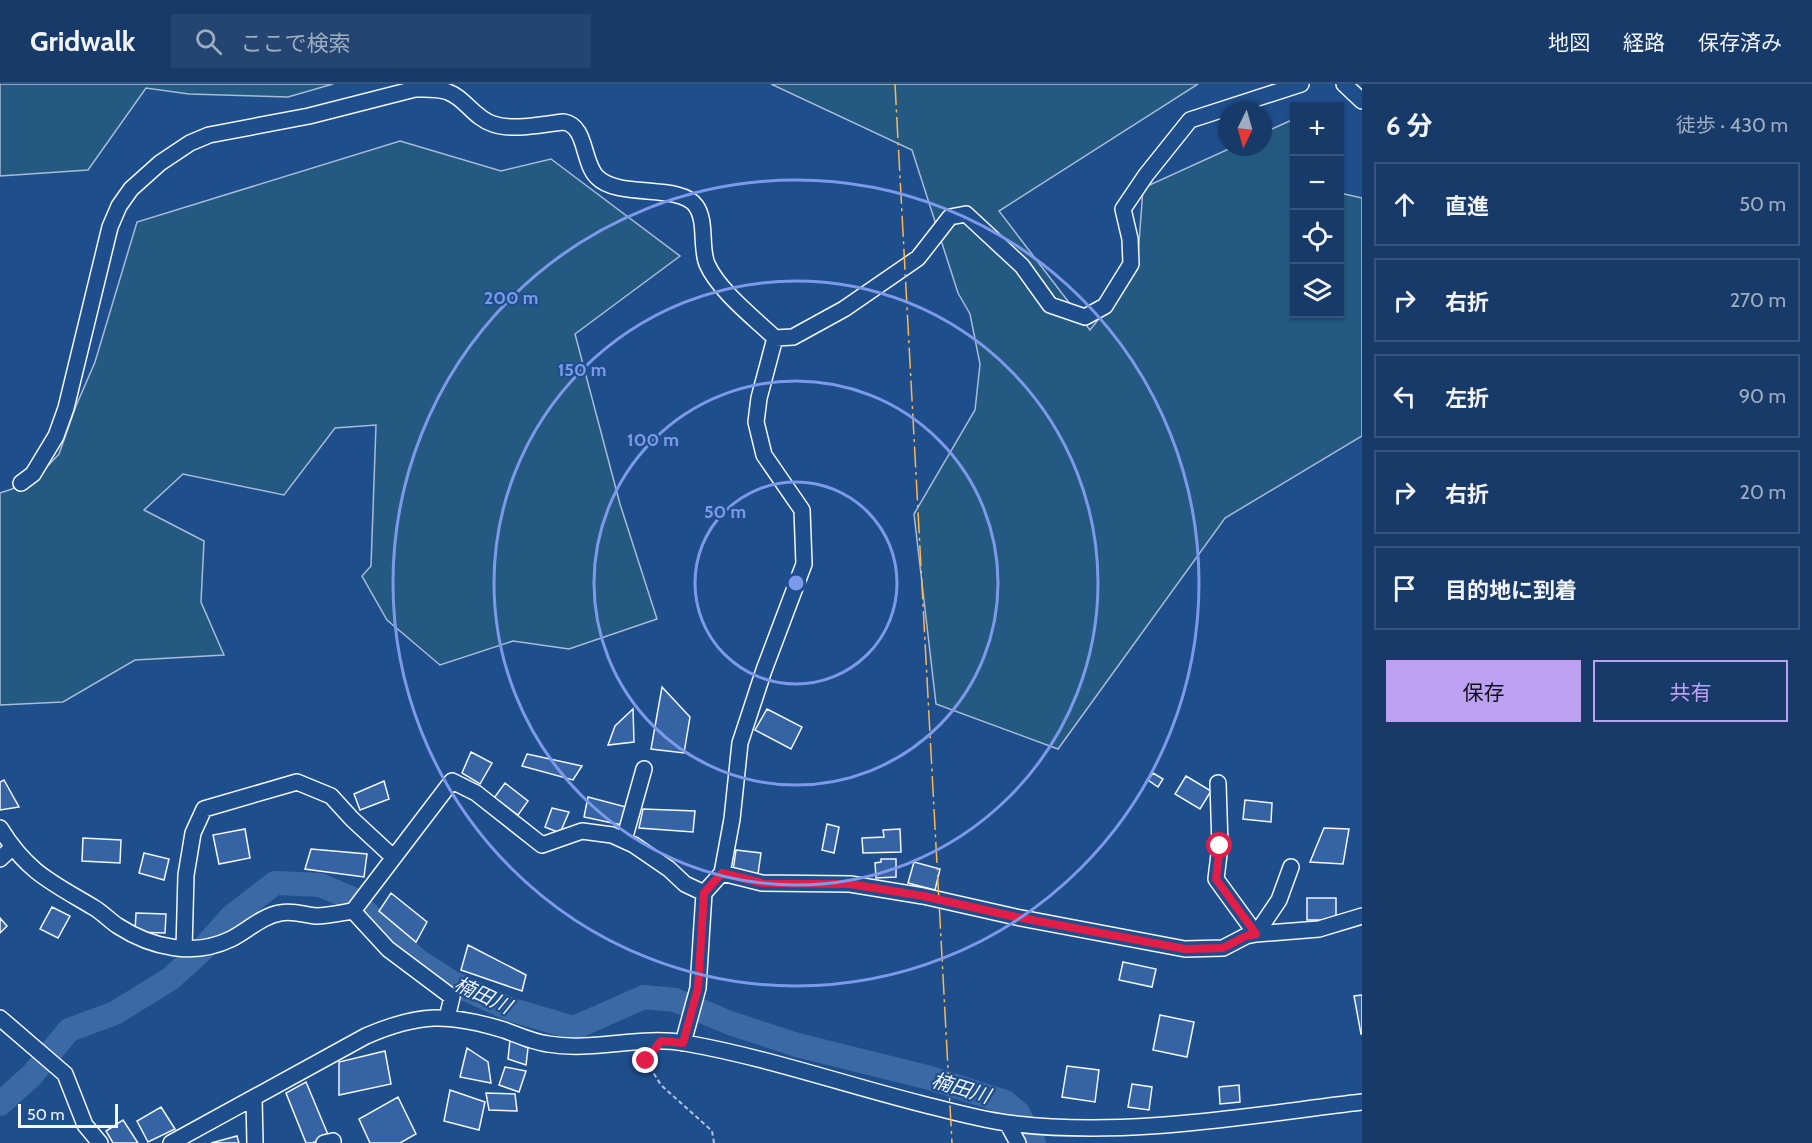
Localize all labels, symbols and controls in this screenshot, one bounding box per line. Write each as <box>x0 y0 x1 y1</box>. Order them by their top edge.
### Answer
search box <box>171 14 591 68</box>
text: Gridwalk <box>30 24 135 58</box>
icon: search <box>192 25 225 58</box>
text: ここで検索 <box>240 30 350 57</box>
text: 地図 <box>1548 30 1590 55</box>
text: 経路 <box>1623 30 1665 55</box>
text: 保存済み <box>1698 30 1782 55</box>
north arrow <box>1218 102 1272 156</box>
map controls <box>1290 102 1344 318</box>
button: + <box>1290 102 1344 156</box>
text: 6 分 <box>1386 110 1432 142</box>
text: 徒歩 · 430 m <box>1676 113 1788 137</box>
button: − <box>1290 156 1344 210</box>
icon: ahead <box>1388 188 1421 221</box>
text: 50 m <box>1739 192 1786 216</box>
text: 直進 <box>1445 193 1489 220</box>
button: locate <box>1290 210 1344 264</box>
button: layers <box>1290 264 1344 318</box>
icon: right <box>1388 284 1421 317</box>
text: 200 m <box>484 287 538 309</box>
text: 270 m <box>1730 288 1786 312</box>
text: 右折 <box>1445 289 1489 316</box>
text: 150 m <box>558 359 606 381</box>
icon: left <box>1388 380 1421 413</box>
text: 90 m <box>1739 384 1786 408</box>
text: 左折 <box>1445 385 1489 412</box>
text: 100 m <box>627 429 679 451</box>
icon: right <box>1388 476 1421 509</box>
text: 20 m <box>1740 480 1786 504</box>
text: 右折 <box>1445 481 1489 508</box>
text: 50 m <box>704 501 746 523</box>
icon: arrive <box>1388 572 1421 605</box>
centre of rings <box>786 573 806 593</box>
text: 目的地に到着 <box>1445 577 1577 604</box>
button: 保存 <box>1386 660 1581 722</box>
button: 共有 <box>1593 660 1788 722</box>
route start <box>1206 832 1232 858</box>
water label: 楠田川 <box>451 971 517 1019</box>
route end <box>632 1047 658 1073</box>
water label: 楠田川 <box>929 1068 995 1109</box>
scale bar <box>18 1101 118 1128</box>
text: 50 m <box>27 1105 64 1124</box>

